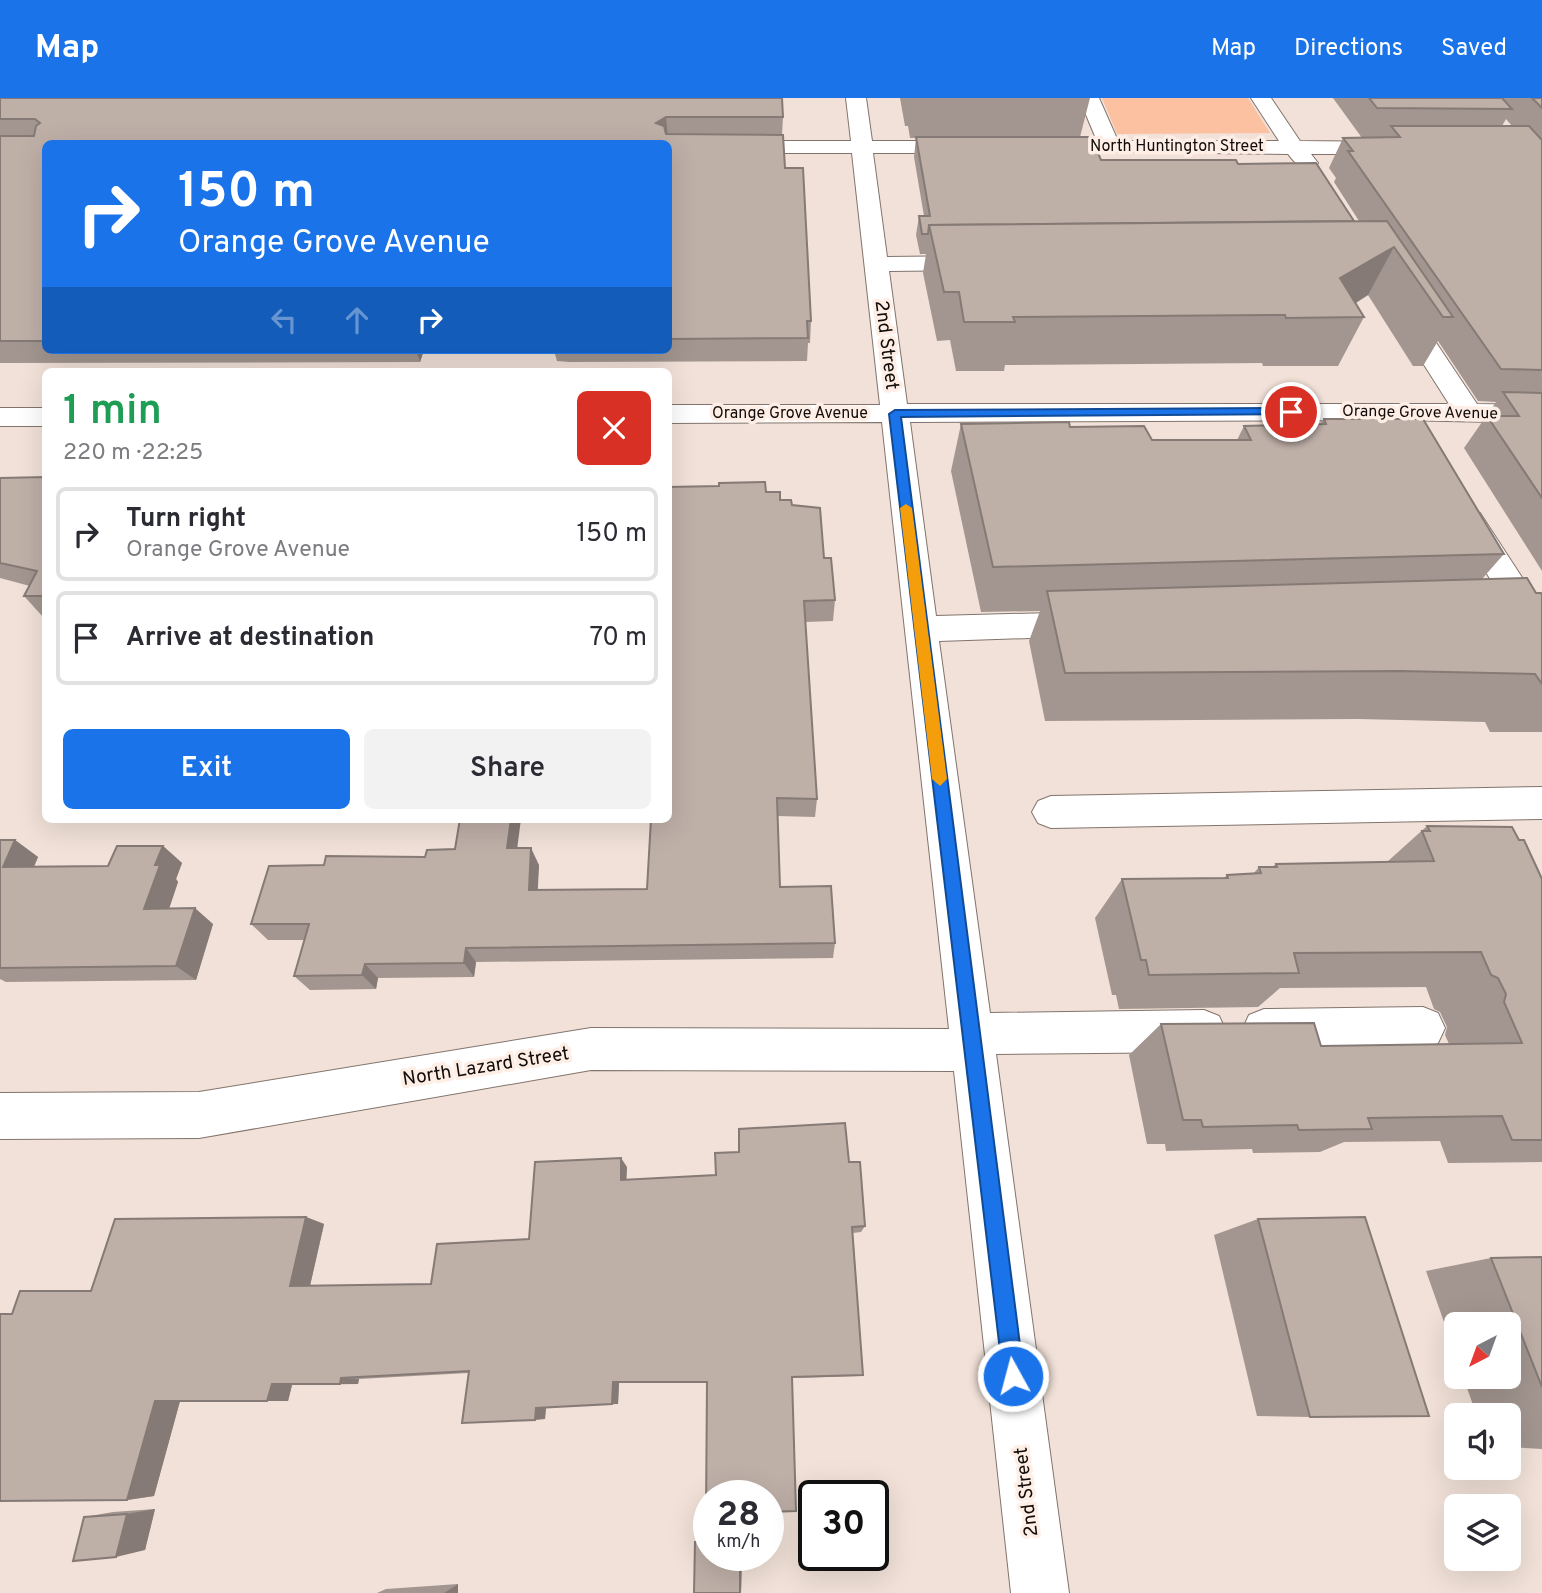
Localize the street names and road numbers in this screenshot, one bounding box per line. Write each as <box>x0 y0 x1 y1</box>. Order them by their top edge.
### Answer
street label: North Huntington Street <box>1090 137 1264 157</box>
street label: 2nd Street <box>869 299 903 391</box>
street label: Orange Grove Avenue <box>1342 402 1498 424</box>
street label: Orange Grove Avenue <box>712 404 868 424</box>
street label: North Lazard Street <box>401 1042 571 1092</box>
street label: 2nd Street <box>1010 1446 1044 1538</box>

